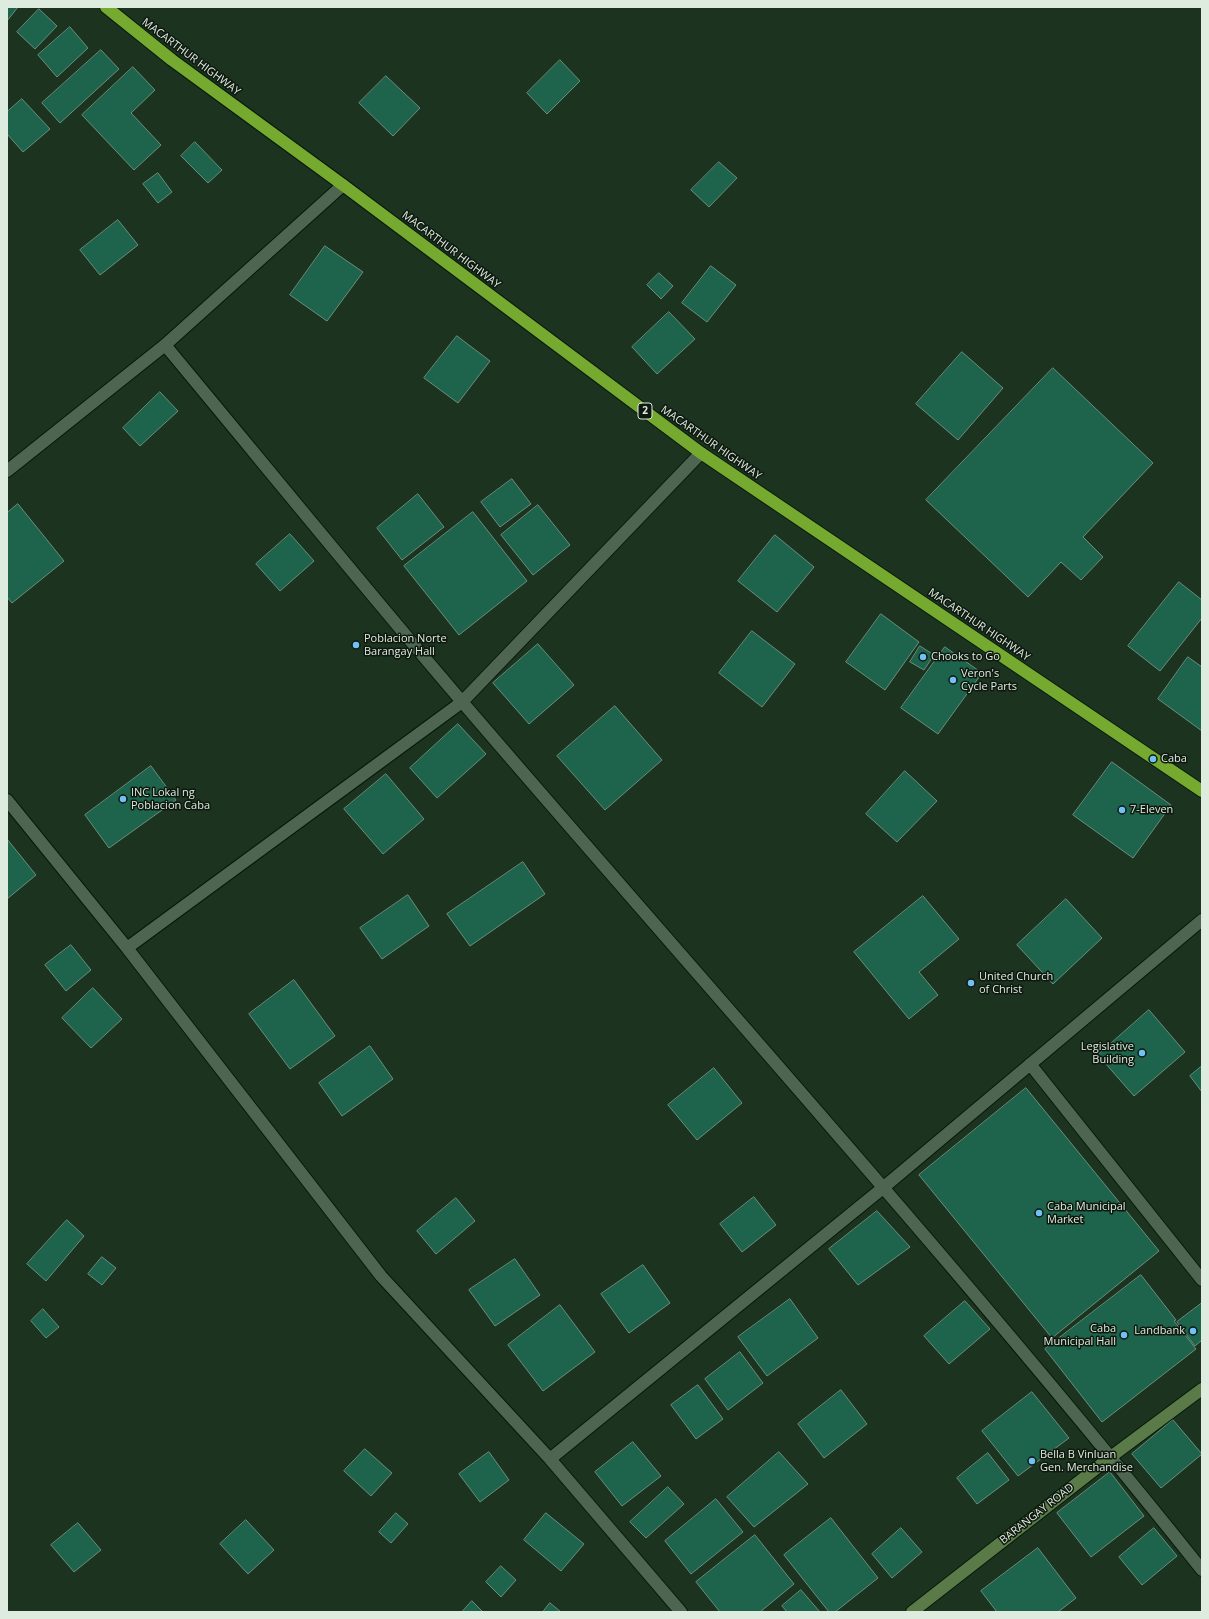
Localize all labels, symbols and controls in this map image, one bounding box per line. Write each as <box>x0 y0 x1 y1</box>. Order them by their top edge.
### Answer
street label: MACARTHUR HIGHWAY <box>139 16 243 98</box>
street label: MACARTHUR HIGHWAY <box>399 209 503 291</box>
road number: 2 <box>638 403 652 419</box>
street label: MACARTHUR HIGHWAY <box>658 403 764 483</box>
street label: MACARTHUR HIGHWAY <box>926 586 1032 664</box>
place label: Poblacion Norte Barangay Hall <box>364 632 447 658</box>
marker: Poblacion Norte Barangay Hall <box>351 640 361 650</box>
place label: Chooks to Go <box>931 650 1000 664</box>
marker: Chooks to Go <box>918 652 928 662</box>
place label: Veron's Cycle Parts <box>961 667 1017 693</box>
marker: Veron's Cycle Parts <box>948 675 958 685</box>
place label: Caba <box>1161 752 1187 766</box>
marker: Caba <box>1148 754 1158 764</box>
place label: INC Lokal ng Poblacion Caba <box>131 786 210 812</box>
marker: INC Lokal ng Poblacion Caba <box>118 794 128 804</box>
place label: 7-Eleven <box>1130 803 1173 817</box>
marker: 7-Eleven <box>1117 805 1127 815</box>
place label: United Church of Christ <box>979 970 1053 996</box>
marker: United Church of Christ <box>966 978 976 988</box>
place label: Legislative Building <box>1081 1040 1134 1066</box>
marker: Legislative Building <box>1137 1048 1147 1058</box>
place label: Caba Municipal Market <box>1047 1200 1126 1226</box>
marker: Caba Municipal Market <box>1034 1208 1044 1218</box>
place label: Caba Municipal Hall <box>1044 1322 1116 1348</box>
place label: Landbank <box>1134 1324 1185 1338</box>
marker: Landbank <box>1188 1326 1198 1336</box>
marker: Caba Municipal Hall <box>1119 1330 1129 1340</box>
place label: Bella B Vinluan Gen. Merchandise <box>1040 1448 1133 1474</box>
marker: Bella B Vinluan Gen. Merchandise <box>1027 1456 1037 1466</box>
street label: BARANGAY ROAD <box>997 1481 1077 1547</box>

